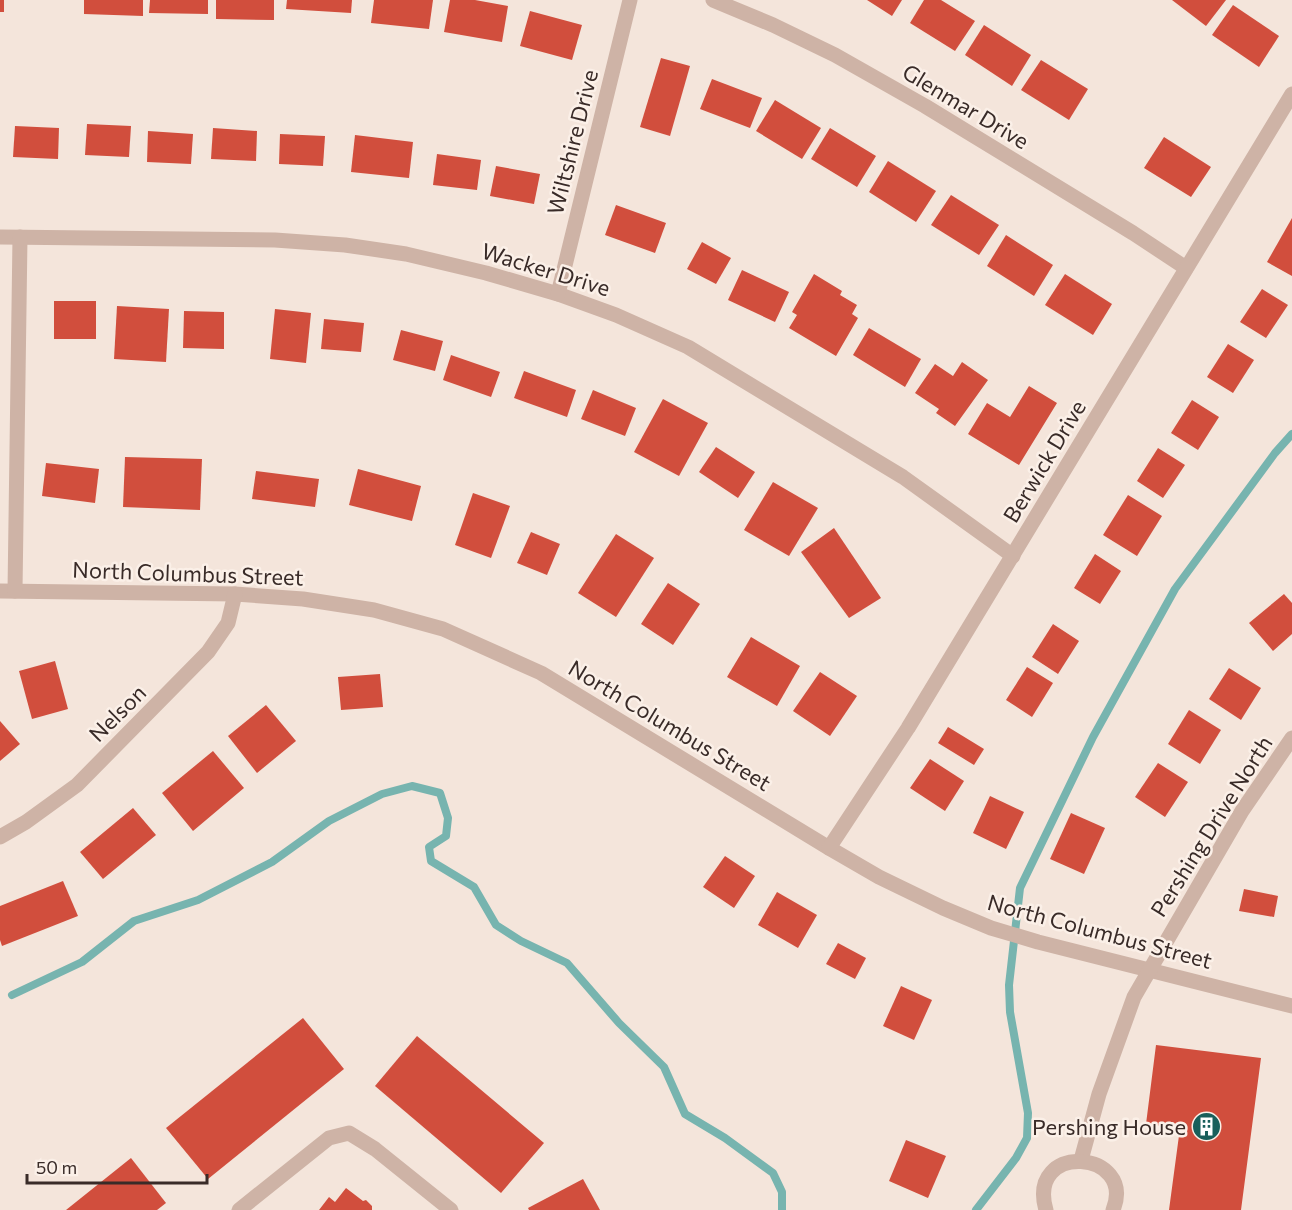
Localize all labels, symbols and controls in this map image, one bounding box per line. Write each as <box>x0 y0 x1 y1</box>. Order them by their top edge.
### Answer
street label: Glenmar Drive <box>898 58 1034 154</box>
street label: Wiltshire Drive <box>541 67 603 217</box>
street label: Wacker Drive <box>479 237 613 301</box>
street label: Berwick Drive <box>997 395 1091 527</box>
street label: North Columbus Street <box>72 555 304 591</box>
street label: North Columbus Street <box>564 654 776 796</box>
street label: Nelson <box>83 679 151 747</box>
street label: Pershing Drive North <box>1144 731 1278 921</box>
street label: North Columbus Street <box>985 888 1215 974</box>
building icon: Pershing House <box>1191 1110 1223 1142</box>
place label: Pershing House <box>1032 1113 1186 1140</box>
scale bar <box>27 1147 207 1185</box>
text: 50 m <box>36 1156 77 1178</box>

